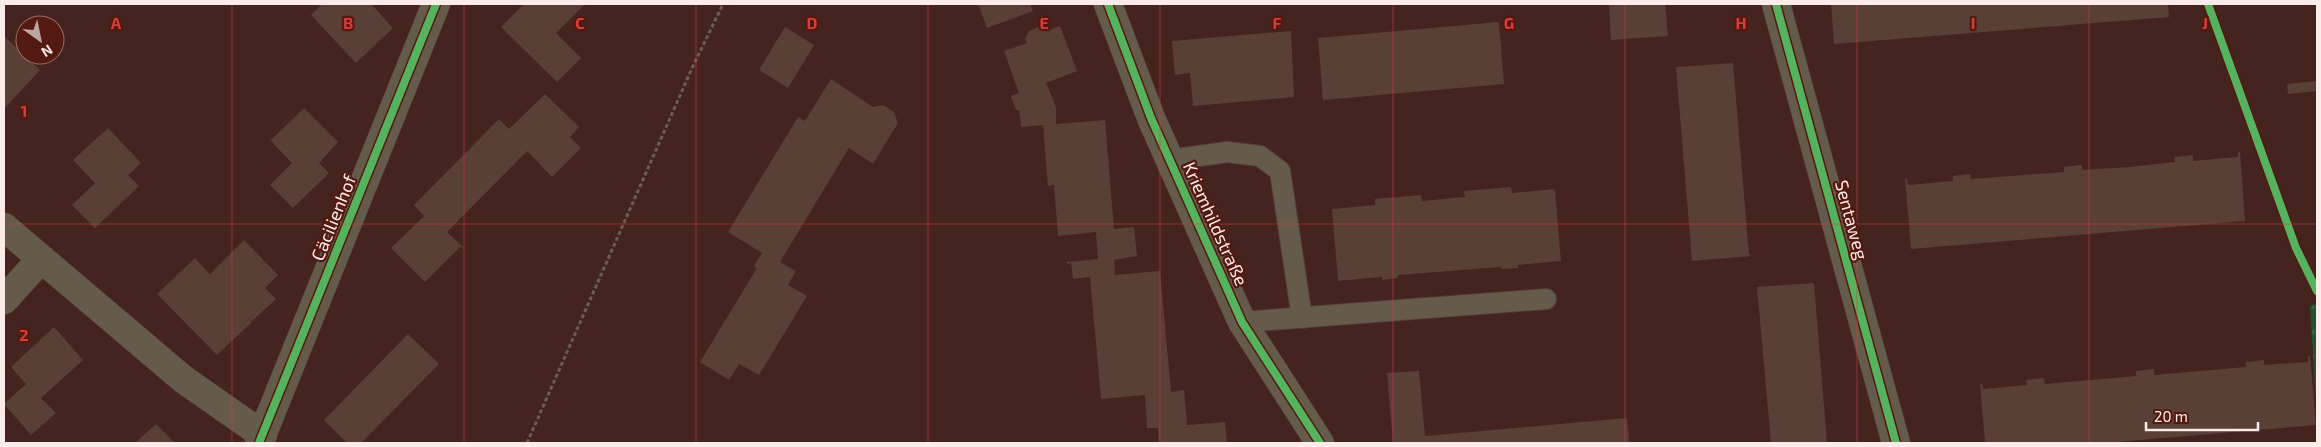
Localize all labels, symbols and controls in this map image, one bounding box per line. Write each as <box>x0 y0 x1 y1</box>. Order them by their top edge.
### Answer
text: A <box>111 13 122 32</box>
text: B <box>343 13 353 32</box>
text: C <box>575 13 585 32</box>
text: D <box>807 13 818 32</box>
text: E <box>1039 13 1049 32</box>
text: F <box>1273 13 1282 32</box>
text: G <box>1504 13 1514 32</box>
text: H <box>1735 13 1747 32</box>
text: I <box>1971 13 1975 32</box>
text: J <box>2202 13 2208 32</box>
north arrow <box>15 15 65 65</box>
text: N <box>38 41 56 61</box>
text: 1 <box>21 101 27 120</box>
street label: Kriemhildstraße <box>1179 158 1253 289</box>
street label: Cäcilienhof <box>306 170 361 264</box>
street label: Sentaweg <box>1831 178 1873 262</box>
text: 2 <box>19 325 29 344</box>
scale bar <box>2146 400 2258 432</box>
text: 20 m <box>2154 407 2188 425</box>

